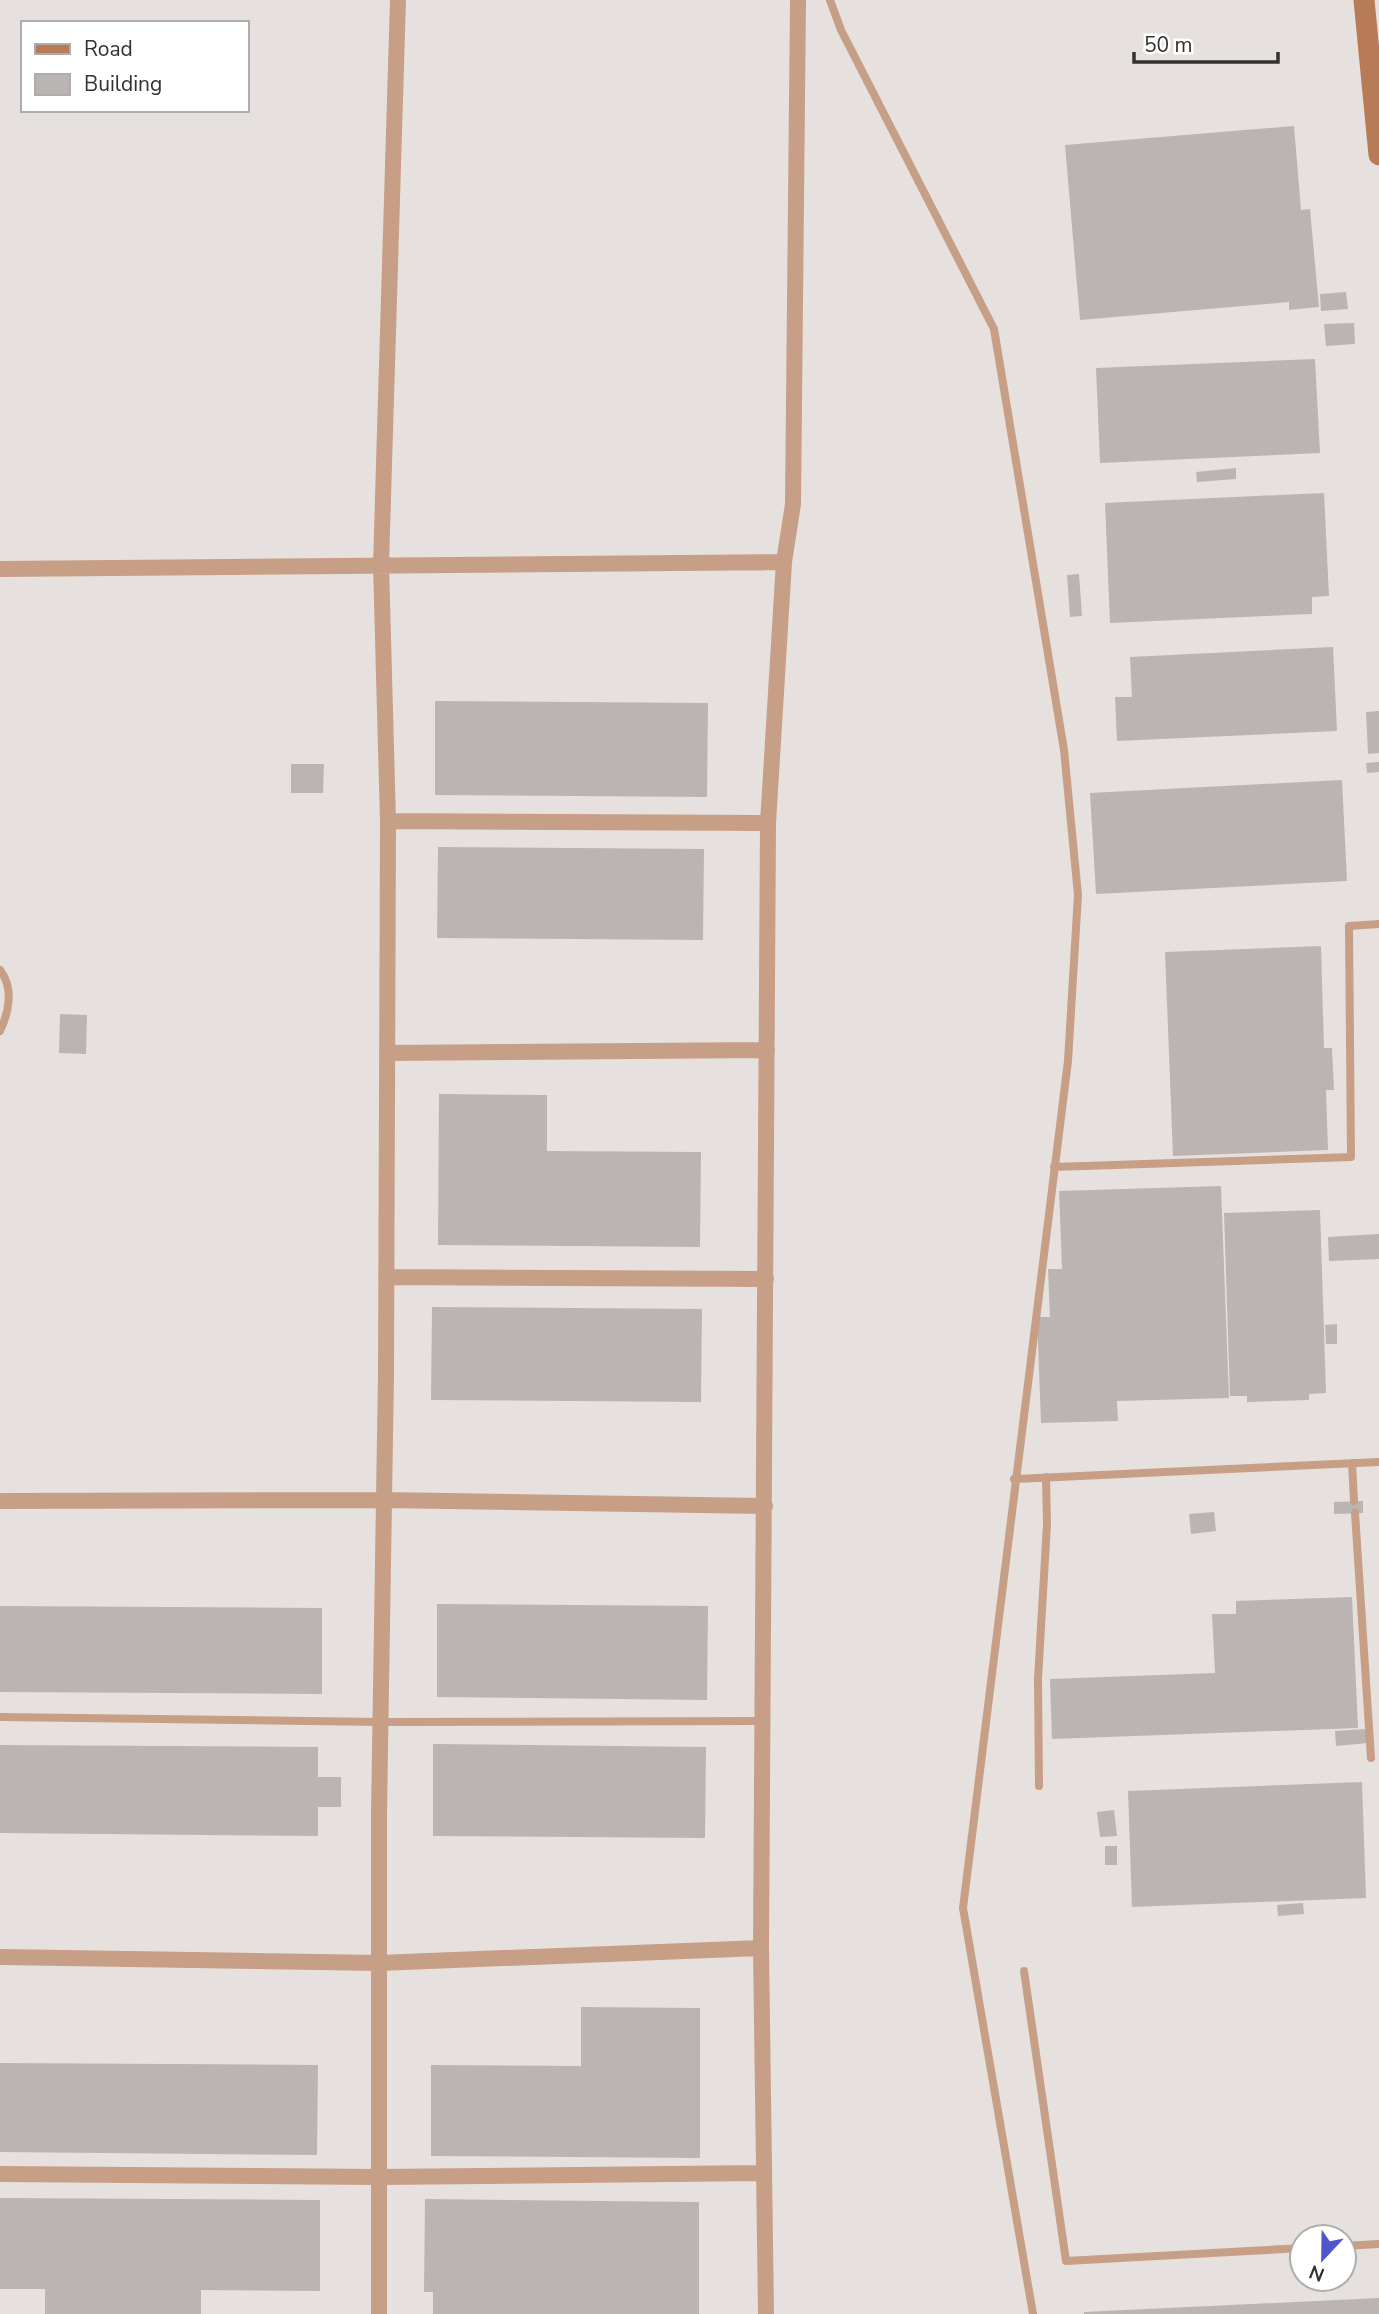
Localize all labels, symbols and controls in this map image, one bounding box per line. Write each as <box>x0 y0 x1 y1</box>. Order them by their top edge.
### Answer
legend <box>21 21 248 112</box>
scale bar <box>1134 21 1278 65</box>
text: 50 m <box>1144 31 1193 59</box>
text: Road <box>84 35 133 63</box>
text: Building <box>84 70 162 98</box>
north arrow <box>1288 2223 1358 2293</box>
text: N <box>1306 2258 1328 2288</box>

